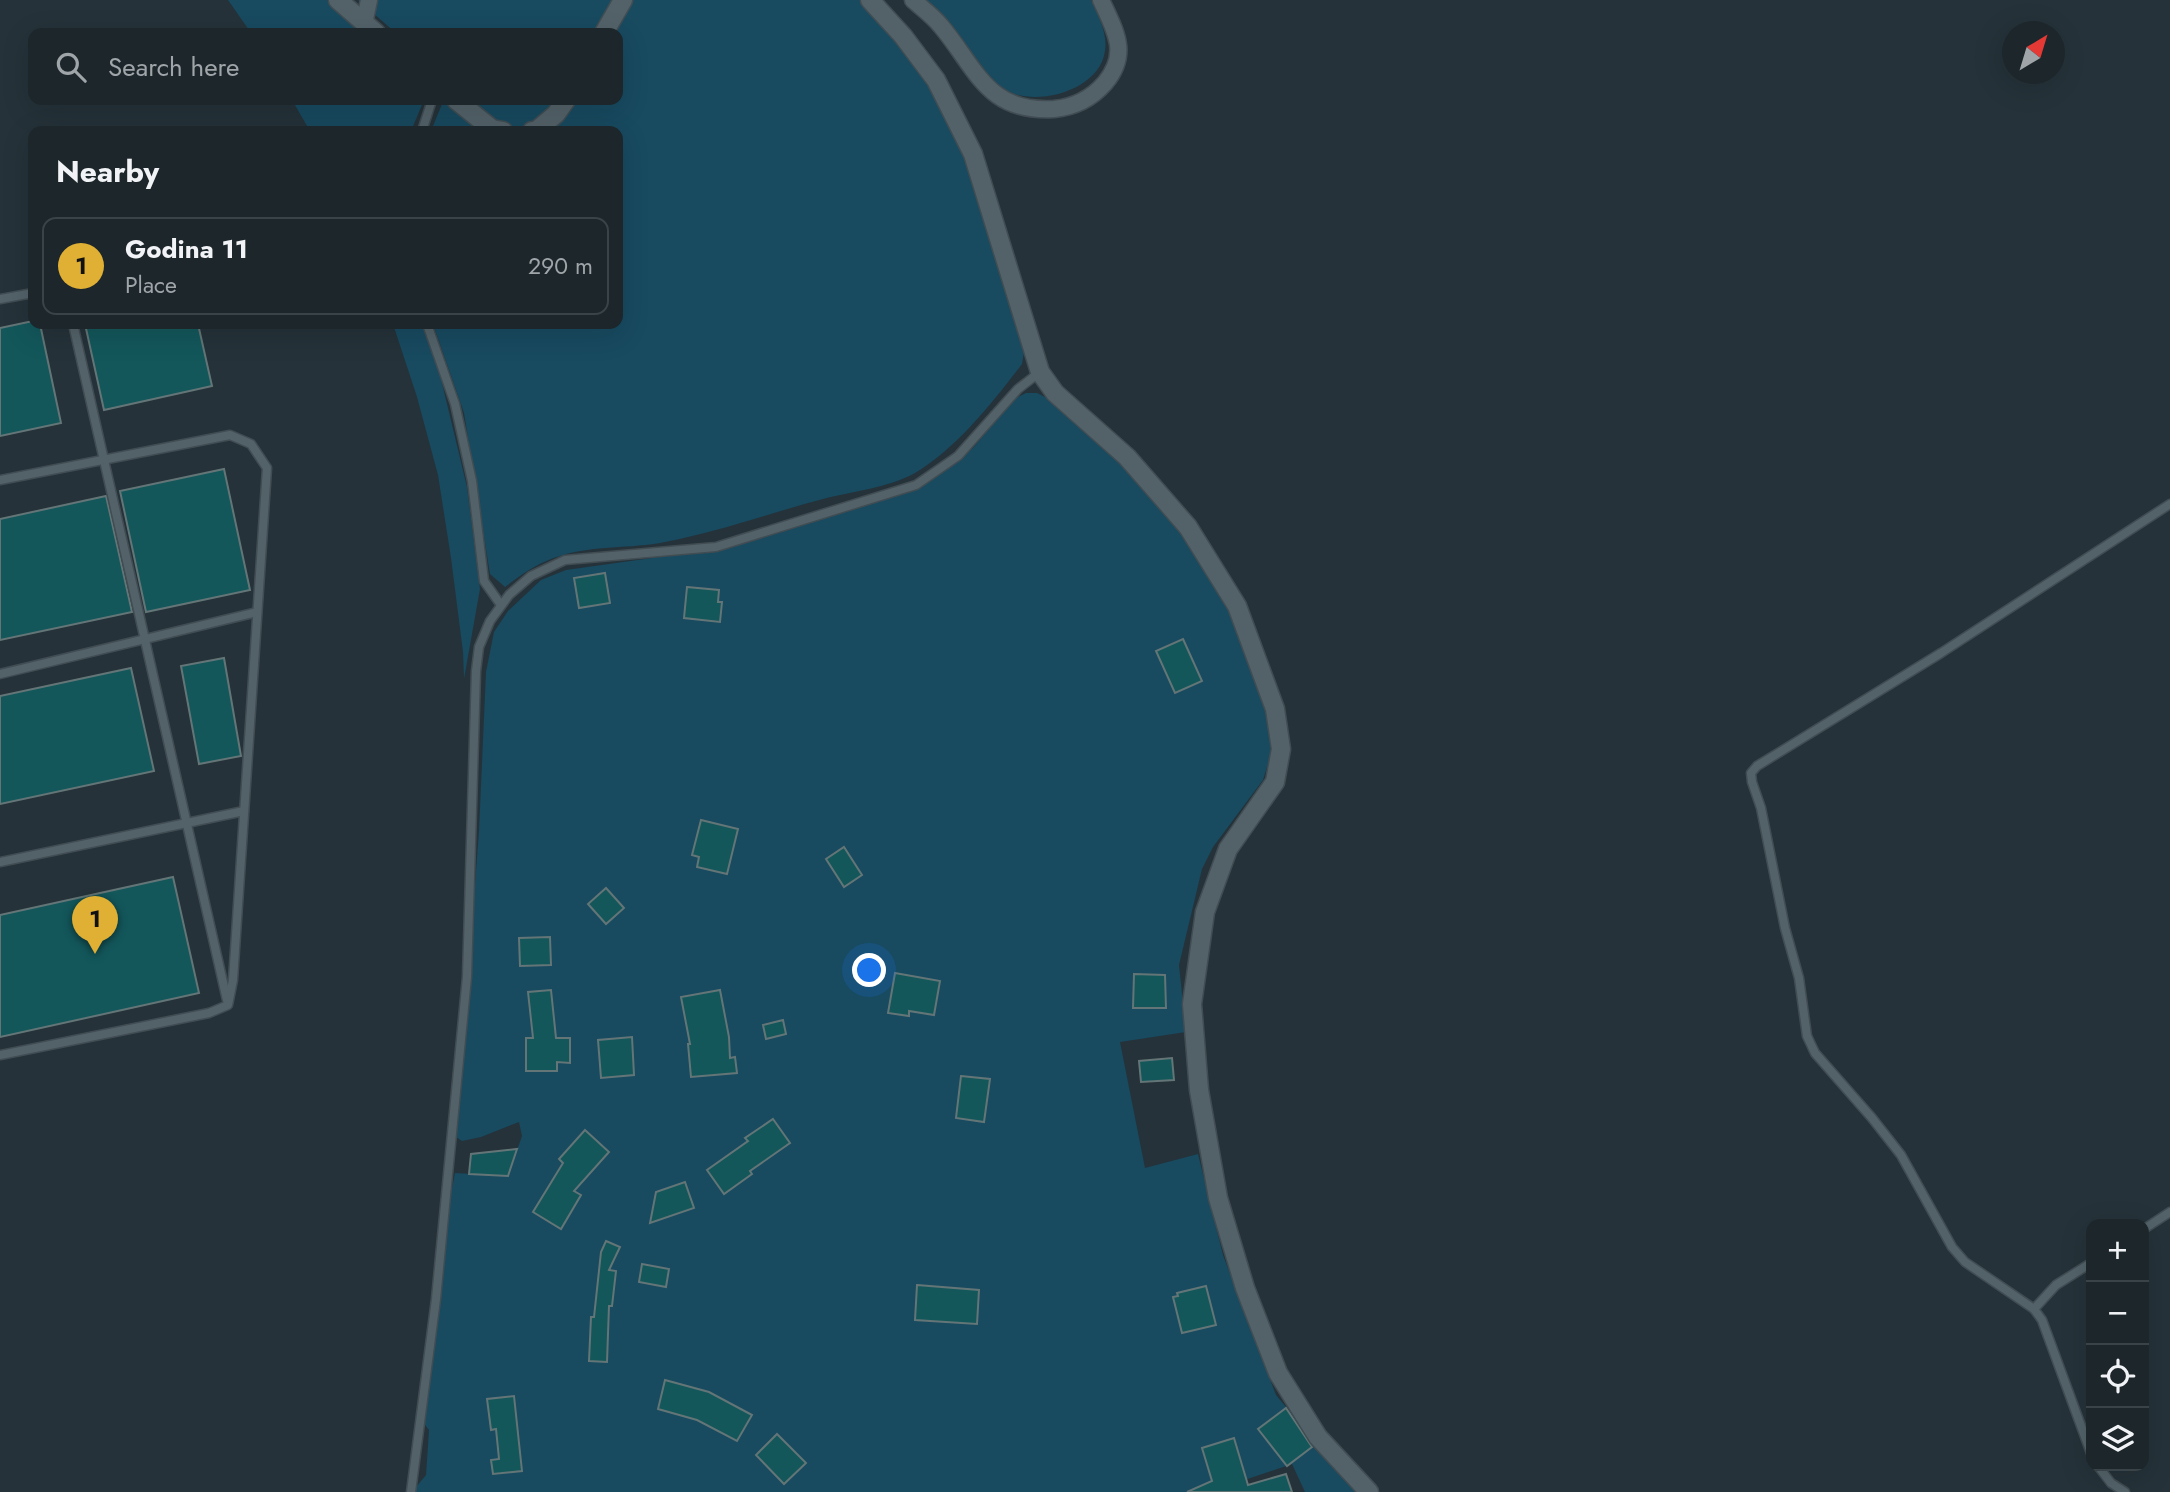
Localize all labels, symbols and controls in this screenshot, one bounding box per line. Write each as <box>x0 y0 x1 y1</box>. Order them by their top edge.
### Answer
north arrow <box>2002 21 2065 84</box>
search box <box>28 28 623 105</box>
icon: search <box>52 48 90 86</box>
text: Search here <box>108 48 240 86</box>
text: Nearby <box>56 150 159 193</box>
text: Godina 11 <box>125 230 248 268</box>
text: 1 <box>75 249 87 283</box>
text: 290 m <box>528 249 593 283</box>
text: Place <box>125 268 177 302</box>
pin: 1 <box>72 896 118 954</box>
your location <box>852 953 886 987</box>
map controls <box>2086 1219 2149 1471</box>
button: + <box>2086 1219 2149 1282</box>
button: − <box>2086 1282 2149 1345</box>
button: locate <box>2086 1345 2149 1408</box>
button: layers <box>2086 1408 2149 1471</box>

